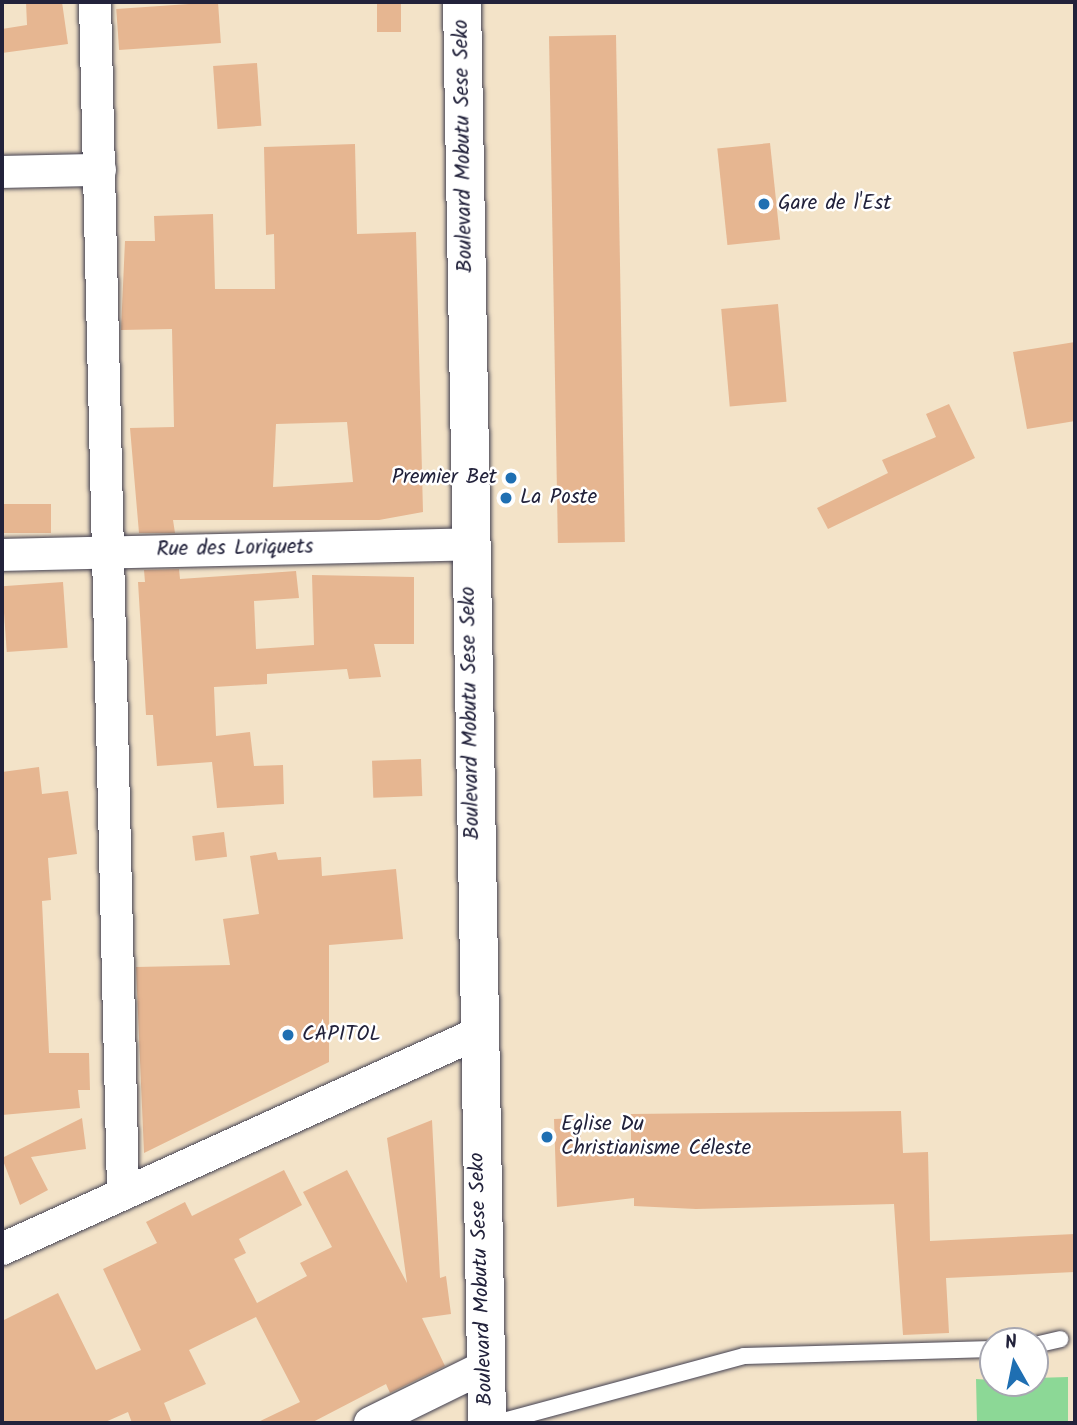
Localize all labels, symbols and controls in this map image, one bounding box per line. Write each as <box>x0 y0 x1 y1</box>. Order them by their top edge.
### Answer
street label: Boulevard Mobutu Sese Seko <box>449 19 479 273</box>
place label: Gare de l'Est <box>778 191 891 217</box>
marker: Gare de l'Est <box>756 196 772 212</box>
place label: Premier Bet <box>392 465 497 491</box>
marker: Premier Bet <box>503 470 519 486</box>
place label: La Poste <box>520 485 597 511</box>
marker: La Poste <box>498 490 514 506</box>
street label: Rue des Loriquets <box>156 535 314 563</box>
street label: Boulevard Mobutu Sese Seko <box>456 586 486 840</box>
place label: CAPITOL <box>302 1022 381 1048</box>
marker: CAPITOL <box>280 1027 296 1043</box>
place label: Eglise Du Christianisme Céleste <box>561 1112 751 1162</box>
marker: Eglise Du Christianisme Céleste <box>539 1129 555 1145</box>
street label: Boulevard Mobutu Sese Seko <box>465 1152 499 1406</box>
north arrow <box>979 1327 1049 1397</box>
text: N <box>1003 1327 1019 1359</box>

